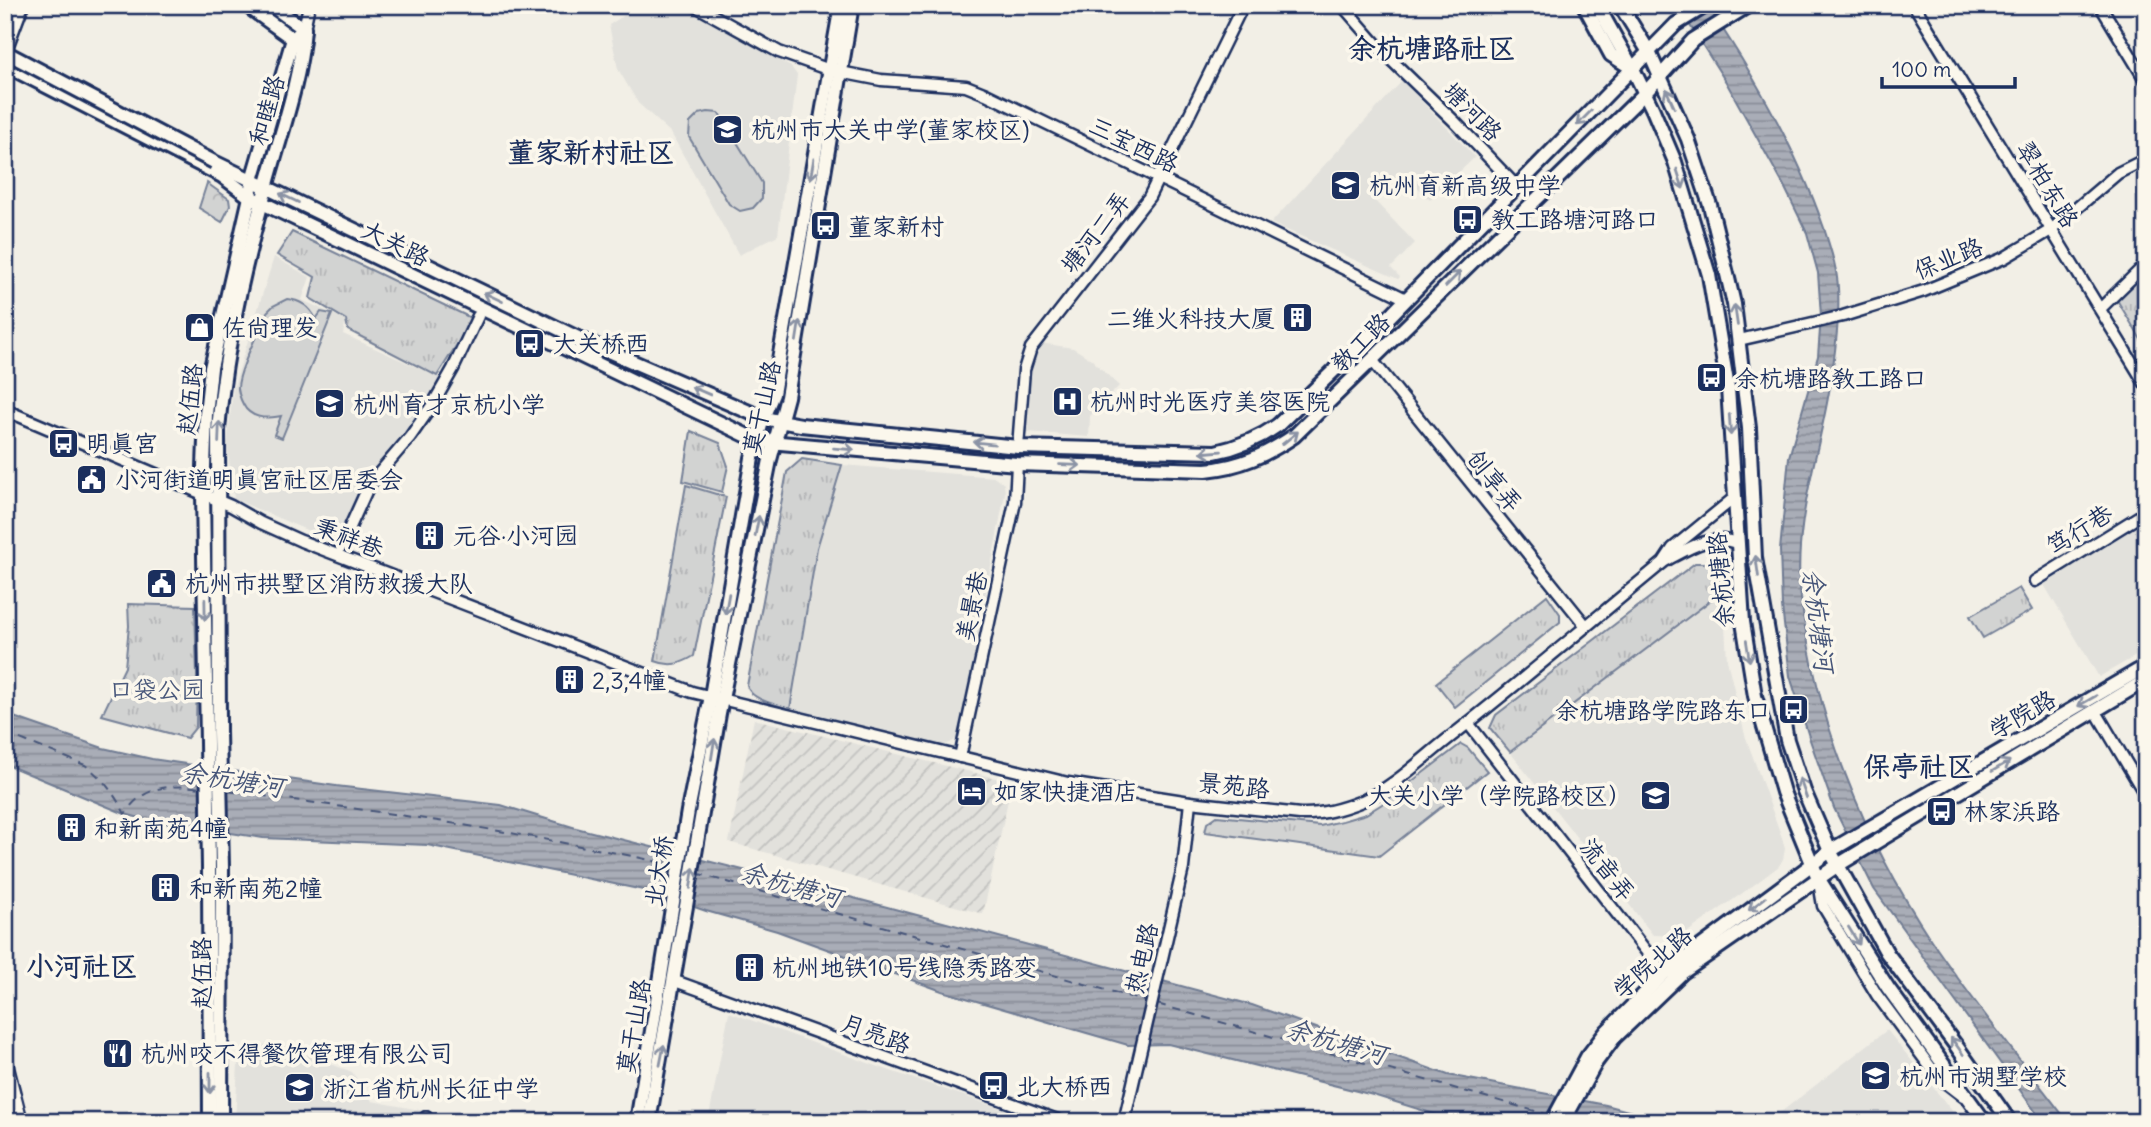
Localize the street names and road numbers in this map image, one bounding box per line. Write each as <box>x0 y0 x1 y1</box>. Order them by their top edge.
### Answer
street label: 和睦路 <box>242 71 290 149</box>
street label: 塘河路 <box>1437 75 1509 147</box>
street label: 三宝西路 <box>1084 109 1184 179</box>
street label: 翠柏东路 <box>2010 135 2086 233</box>
street label: 塘河二弄 <box>1054 185 1136 279</box>
street label: 大关路 <box>357 214 435 272</box>
street label: 保业路 <box>1909 231 1987 285</box>
street label: 教工路 <box>1324 306 1396 378</box>
street label: 莫干山路 <box>736 357 786 457</box>
street label: 赵伍路 <box>170 362 208 436</box>
street label: 创享弄 <box>1461 443 1529 517</box>
street label: 笃行巷 <box>2041 497 2117 561</box>
street label: 秉祥巷 <box>310 510 388 564</box>
street label: 余杭塘路 <box>1701 531 1739 629</box>
street label: 美景巷 <box>949 568 993 644</box>
street label: 学院路 <box>1983 683 2061 745</box>
street label: 景苑路 <box>1197 766 1271 804</box>
street label: 流音弄 <box>1574 831 1642 907</box>
street label: 北大桥 <box>638 833 678 909</box>
street label: 学院北路 <box>1606 919 1698 1005</box>
street label: 热电路 <box>1118 920 1164 996</box>
street label: 赵伍路 <box>186 937 216 1009</box>
street label: 莫干山路 <box>610 976 656 1076</box>
street label: 月亮路 <box>837 1007 915 1059</box>

